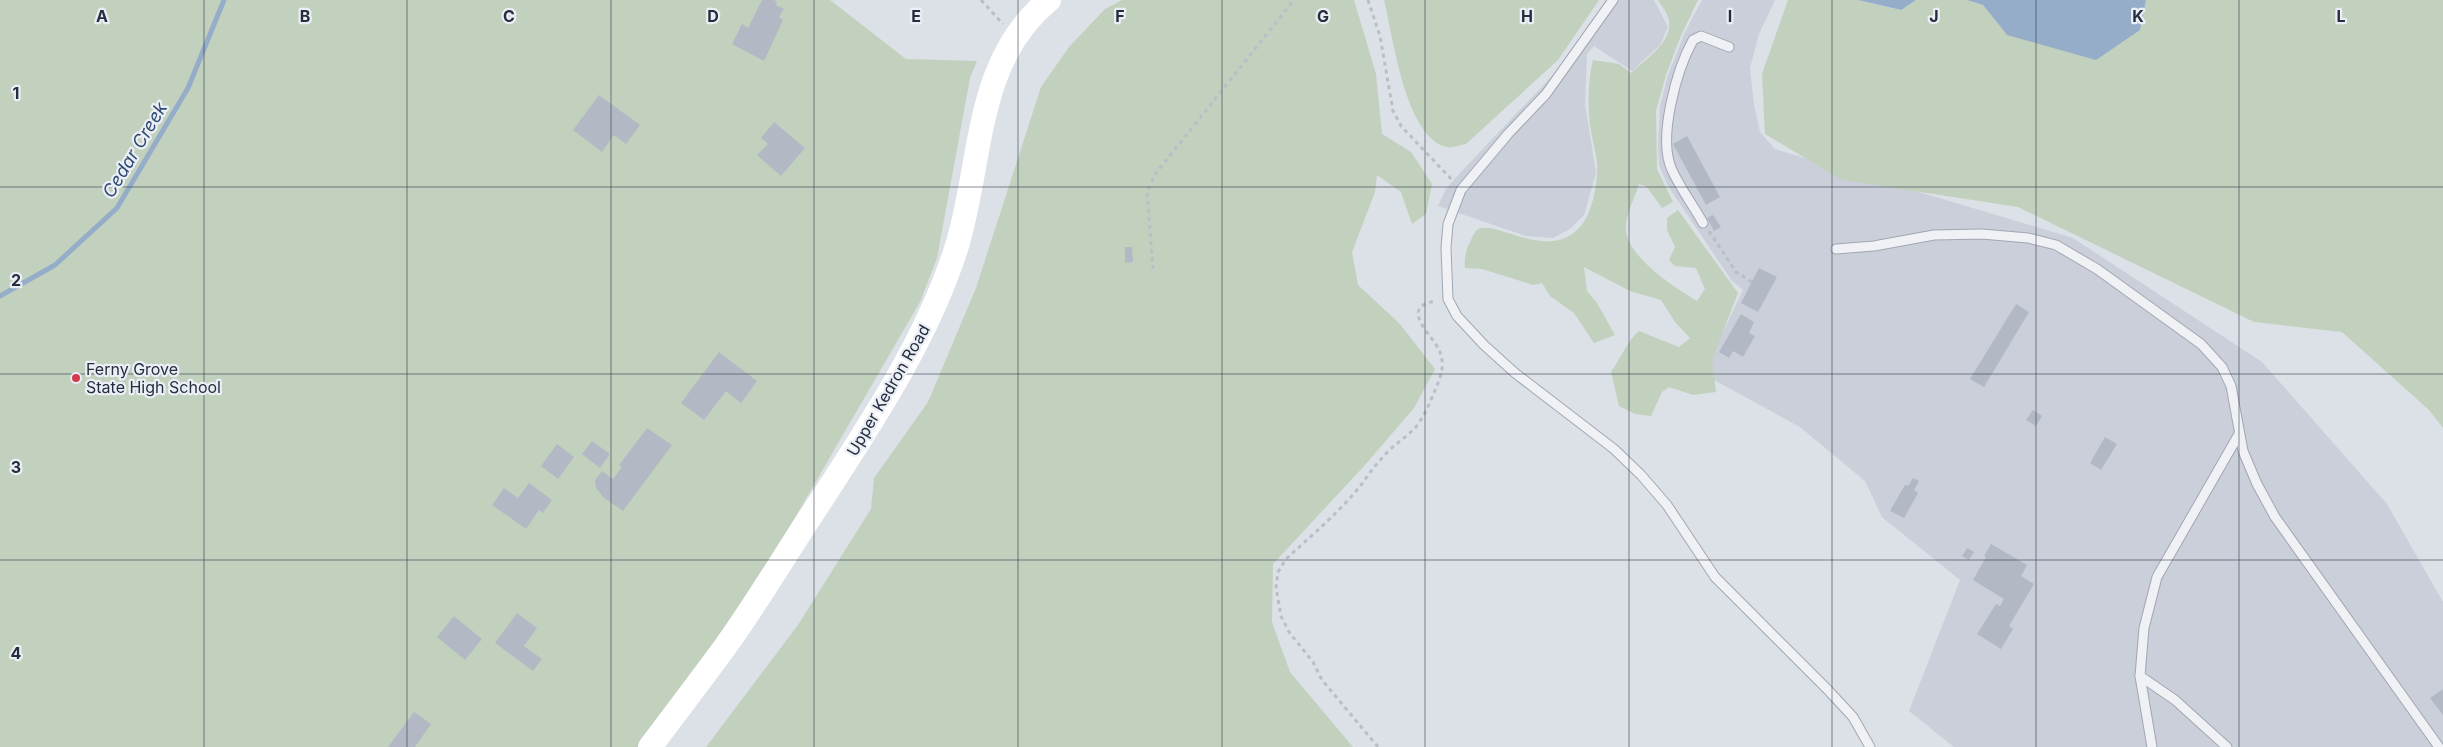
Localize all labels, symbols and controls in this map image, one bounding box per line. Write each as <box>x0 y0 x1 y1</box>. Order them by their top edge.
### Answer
text: A <box>96 6 108 26</box>
text: B <box>300 6 310 26</box>
text: C <box>503 6 515 26</box>
text: D <box>707 6 719 26</box>
text: E <box>911 6 921 26</box>
text: F <box>1115 6 1125 26</box>
text: G <box>1317 6 1329 26</box>
text: H <box>1521 6 1533 26</box>
text: I <box>1728 6 1732 26</box>
text: J <box>1929 6 1939 26</box>
text: K <box>2132 6 2144 26</box>
text: L <box>2336 6 2346 26</box>
text: 1 <box>13 83 19 103</box>
water label: Cedar Creek <box>98 97 172 201</box>
text: 2 <box>11 270 21 290</box>
street label: Upper Kedron Road <box>842 321 934 459</box>
place label: Ferny Grove State High School <box>86 359 221 397</box>
marker: Ferny Grove State High School <box>70 372 82 384</box>
text: 3 <box>11 457 21 477</box>
text: 4 <box>11 643 22 663</box>

